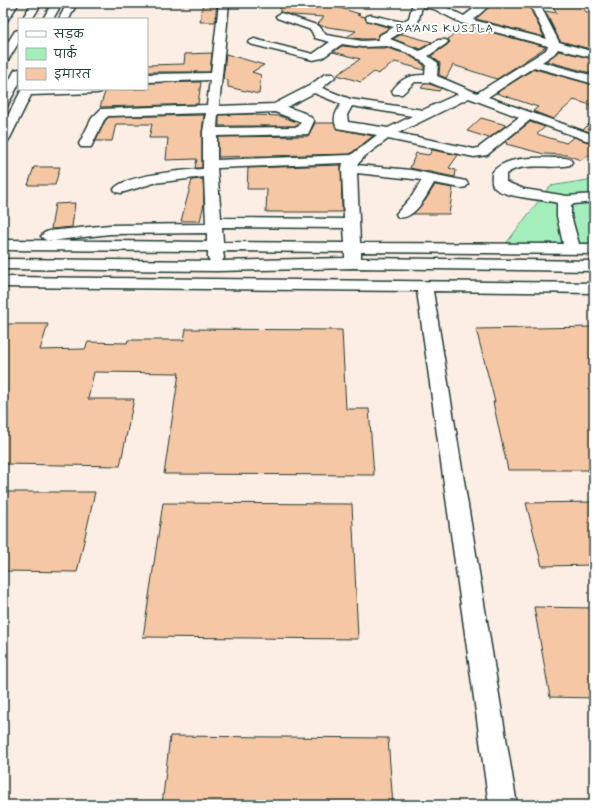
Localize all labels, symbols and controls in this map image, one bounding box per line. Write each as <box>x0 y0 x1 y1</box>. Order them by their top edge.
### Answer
legend <box>18 18 148 90</box>
district label: BAANS KUSJLA <box>396 21 494 37</box>
text: सड़क <box>53 27 85 43</box>
text: पार्क <box>53 44 78 63</box>
text: इमारत <box>54 67 92 83</box>

